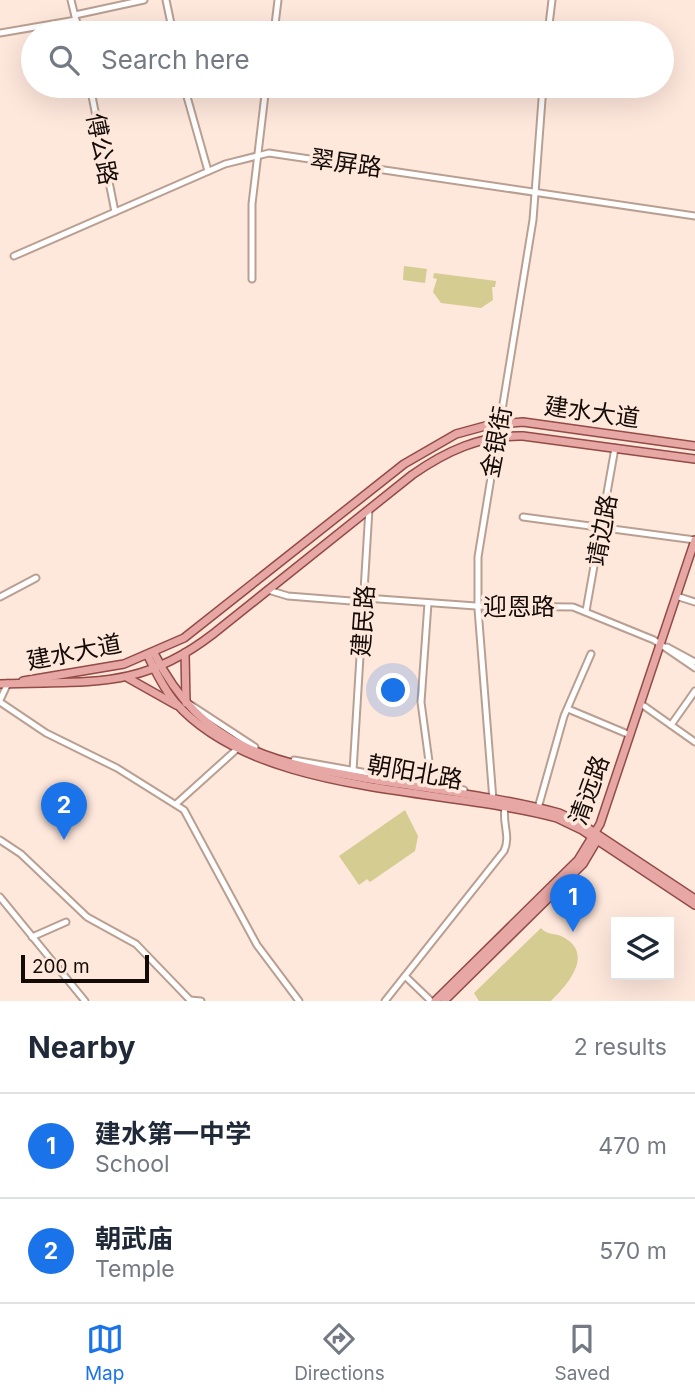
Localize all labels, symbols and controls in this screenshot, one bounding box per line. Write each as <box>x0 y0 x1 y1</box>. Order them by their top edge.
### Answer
search box <box>21 21 674 98</box>
icon: search <box>45 41 83 79</box>
text: Search here <box>101 44 250 75</box>
street label: 傅公路 <box>81 111 123 187</box>
street label: 翠屏路 <box>308 144 384 182</box>
street label: 建水大道 <box>542 391 642 433</box>
street label: 金银街 <box>475 404 517 480</box>
street label: 靖边路 <box>581 492 623 568</box>
street label: 建民路 <box>346 584 380 658</box>
street label: 迎恩路 <box>483 592 555 621</box>
street label: 建水大道 <box>24 629 124 675</box>
your location <box>376 673 410 707</box>
street label: 朝阳北路 <box>365 749 465 795</box>
street label: 清远路 <box>563 751 615 829</box>
pin: 2 <box>41 782 87 840</box>
pin: 1 <box>550 874 596 932</box>
map controls <box>611 917 674 980</box>
button: layers <box>611 917 674 980</box>
scale bar <box>21 952 149 984</box>
text: 200 m <box>32 955 90 978</box>
text: Nearby <box>28 1029 136 1065</box>
text: 2 results <box>574 1033 667 1061</box>
text: 建水第一中学 <box>95 1118 251 1149</box>
text: 1 <box>46 1132 56 1160</box>
text: 470 m <box>598 1132 667 1160</box>
text: School <box>95 1150 170 1178</box>
text: 朝武庙 <box>95 1223 173 1254</box>
text: 2 <box>44 1237 58 1265</box>
text: 570 m <box>599 1237 667 1265</box>
text: Temple <box>95 1255 175 1283</box>
tab: Map <box>85 1320 124 1385</box>
tab: Directions <box>294 1320 385 1385</box>
tab: Saved <box>554 1320 610 1385</box>

